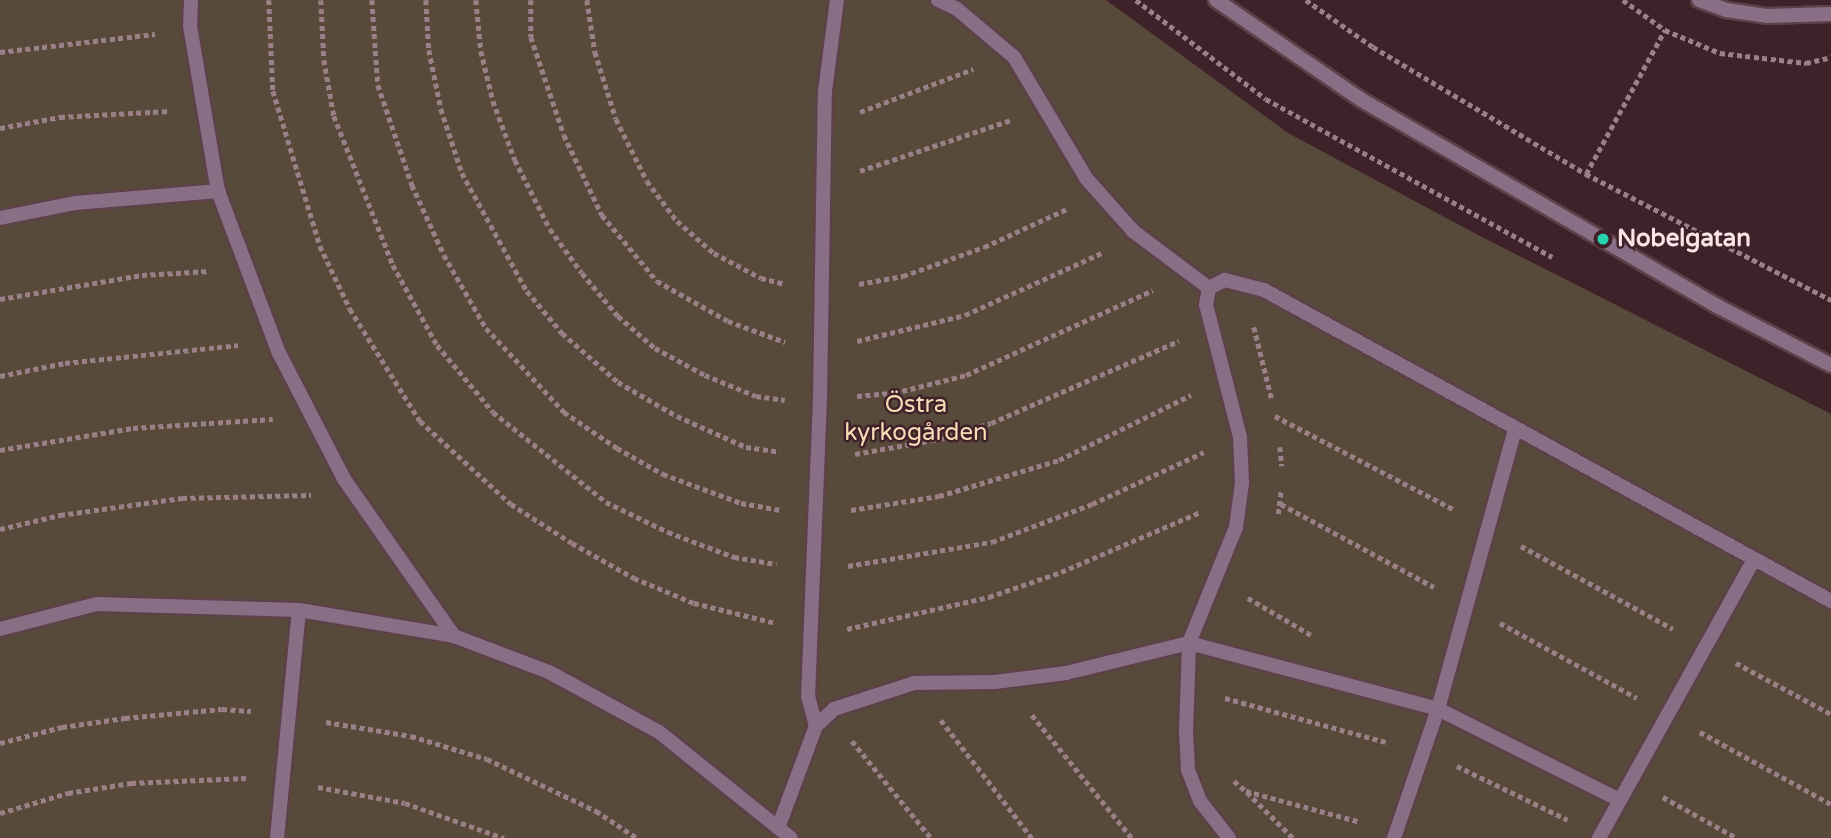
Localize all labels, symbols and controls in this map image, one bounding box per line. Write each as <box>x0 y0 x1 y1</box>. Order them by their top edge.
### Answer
place label: Nobelgatan <box>1617 225 1751 253</box>
marker: Nobelgatan <box>1595 231 1611 247</box>
park label: Östra kyrkogården <box>844 391 988 447</box>

